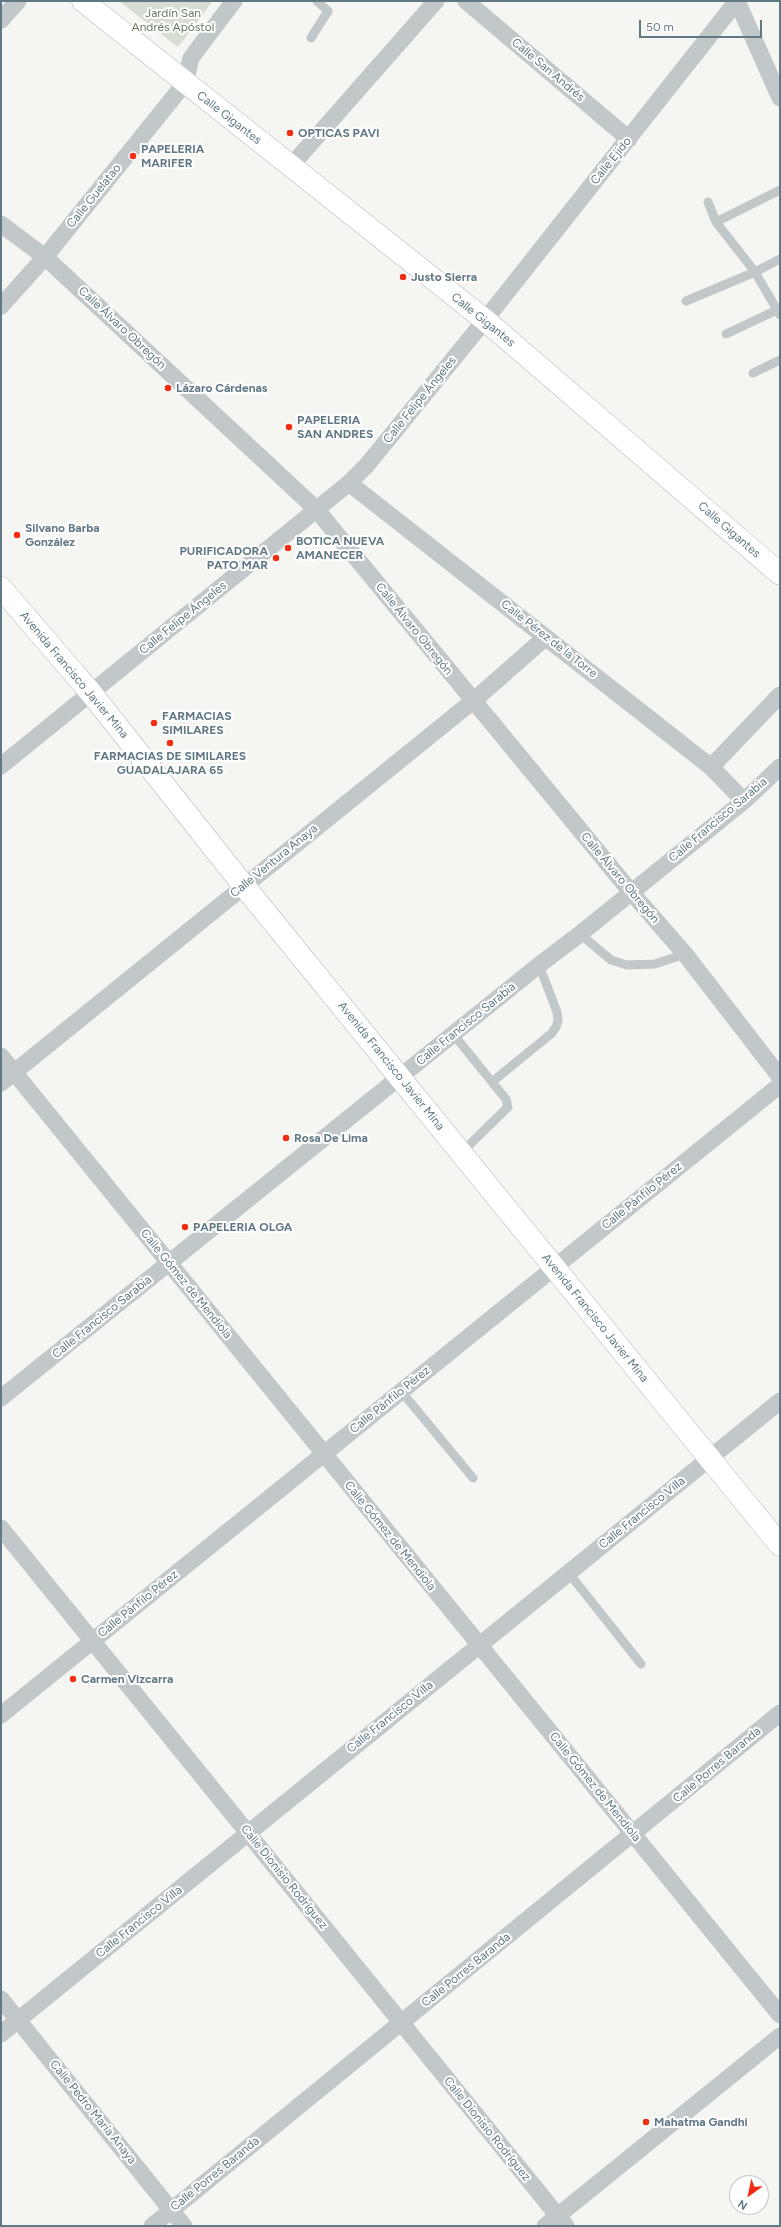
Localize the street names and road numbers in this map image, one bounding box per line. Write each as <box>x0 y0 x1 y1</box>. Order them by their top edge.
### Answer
street label: Calle San Andrés <box>509 35 587 105</box>
street label: Calle Gigantes <box>194 88 264 148</box>
street label: Calle Ejido <box>588 134 634 188</box>
street label: Calle Guelatao <box>64 161 124 231</box>
street label: Calle Álvaro Obregón <box>75 284 169 372</box>
street label: Calle Gigantes <box>448 290 518 350</box>
street label: Calle Felipe Ángeles <box>380 354 460 446</box>
street label: Calle Gigantes <box>695 499 763 561</box>
street label: Calle Felipe Ángeles <box>137 578 229 658</box>
street label: Calle Álvaro Obregón <box>372 580 456 678</box>
street label: Calle Pérez de la Torre <box>498 597 600 681</box>
street label: Avenida Francisco Javier Mina <box>17 609 131 741</box>
street label: Calle Francisco Sarabia <box>666 775 770 865</box>
street label: Calle Ventura Anaya <box>227 821 321 901</box>
street label: Calle Álvaro Obregón <box>578 830 662 926</box>
street label: Calle Francisco Sarabia <box>413 979 519 1069</box>
street label: Avenida Francisco Javier Mina <box>335 999 447 1133</box>
street label: Calle Pánfilo Pérez <box>599 1159 685 1233</box>
street label: Calle Gómez de Mendiola <box>137 1226 235 1342</box>
street label: Avenida Francisco Javier Mina <box>539 1251 651 1385</box>
street label: Calle Francisco Sarabia <box>49 1272 155 1362</box>
street label: Calle Pánfilo Pérez <box>347 1363 433 1437</box>
street label: Calle Francisco Villa <box>596 1474 688 1552</box>
street label: Calle Gómez de Mendiola <box>341 1478 439 1594</box>
street label: Calle Pánfilo Pérez <box>95 1567 181 1641</box>
street label: Calle Francisco Villa <box>344 1678 436 1756</box>
street label: Calle Porres Baranda <box>670 1724 764 1806</box>
street label: Calle Gómez de Mendiola <box>546 1729 644 1845</box>
street label: Calle Dionisio Rodríguez <box>238 1822 330 1932</box>
street label: Calle Francisco Villa <box>93 1883 185 1961</box>
street label: Calle Porres Baranda <box>419 1930 513 2010</box>
street label: Calle Pedro María Anaya <box>47 2057 139 2167</box>
street label: Calle Dionisio Rodríguez <box>441 2074 533 2184</box>
street label: Calle Porres Baranda <box>168 2134 262 2214</box>

